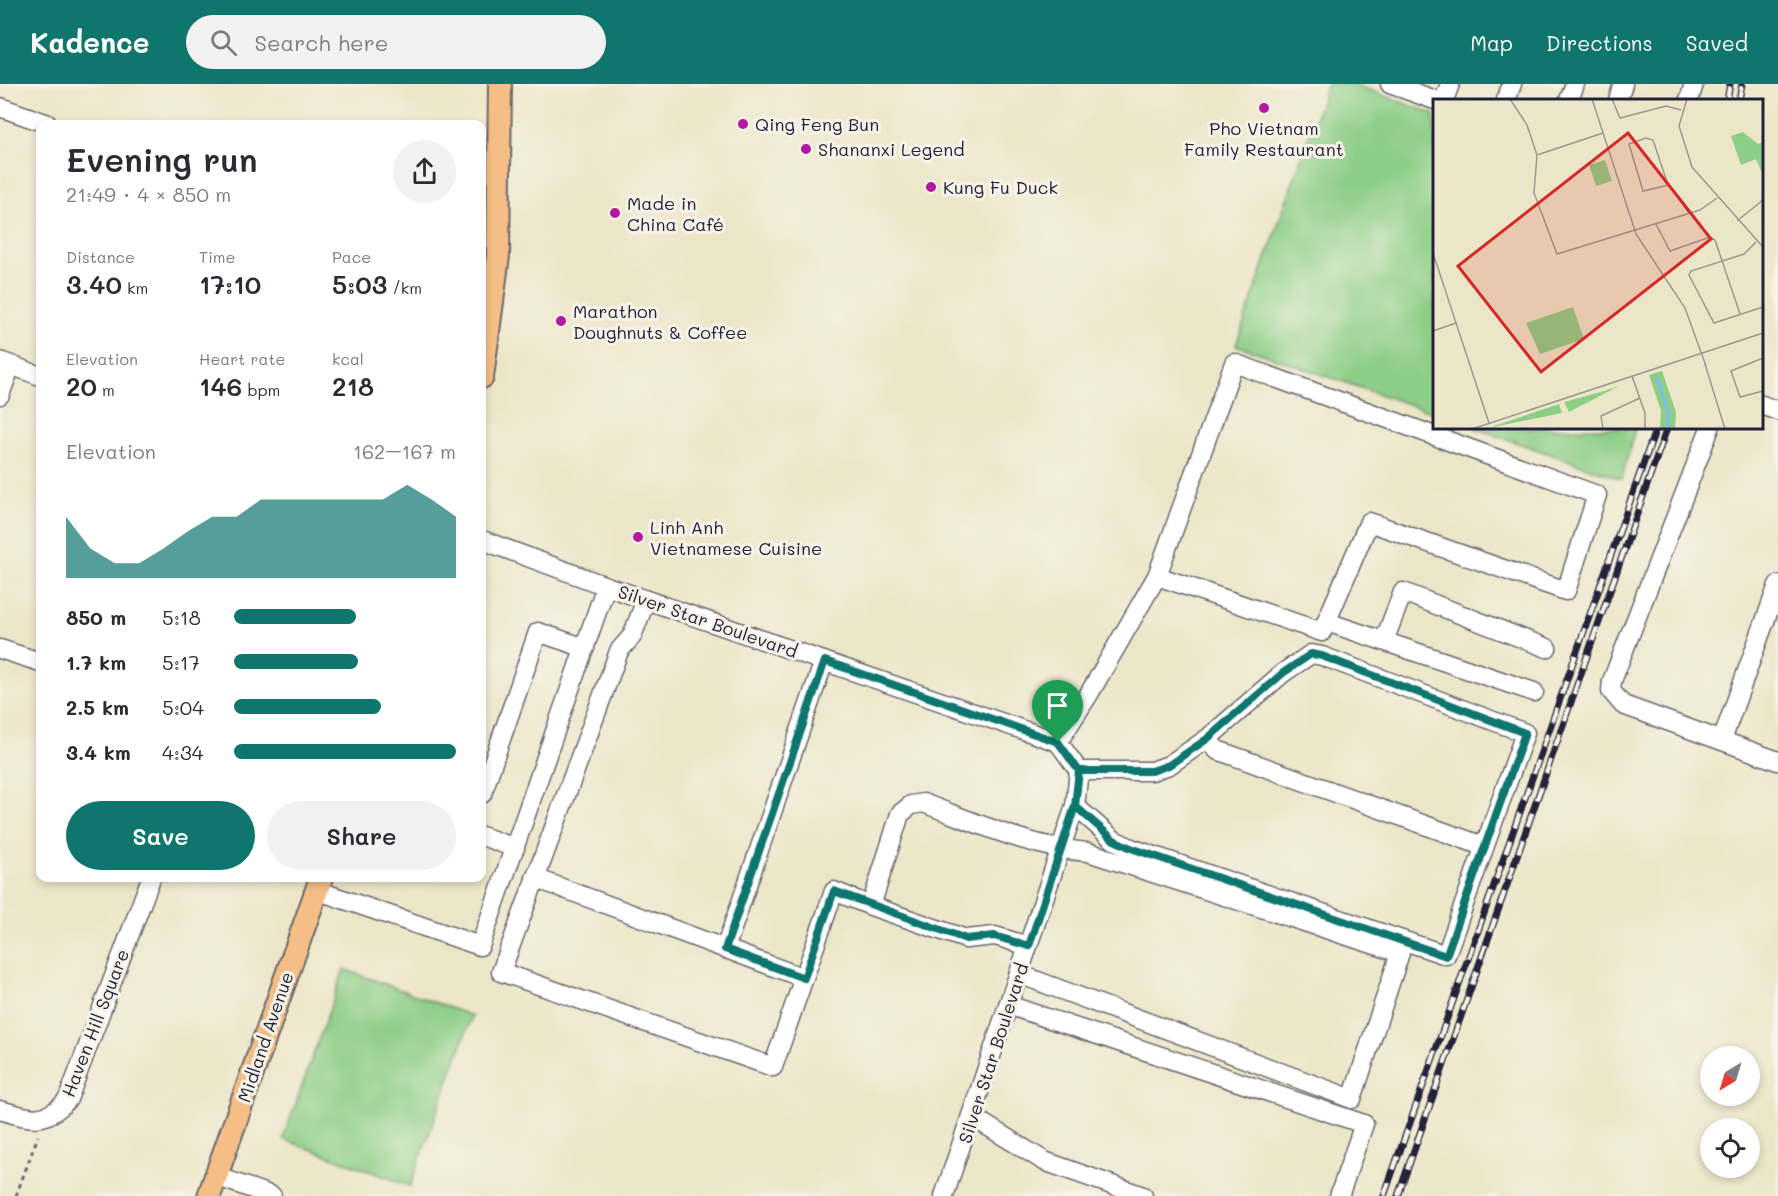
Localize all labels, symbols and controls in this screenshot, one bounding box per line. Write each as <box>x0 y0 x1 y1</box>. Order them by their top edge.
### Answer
search box <box>186 15 606 69</box>
text: Kadence <box>30 24 150 60</box>
icon: search <box>207 26 240 59</box>
text: Search here <box>255 28 388 57</box>
text: Map <box>1470 29 1513 56</box>
text: Directions <box>1546 29 1653 56</box>
text: Saved <box>1686 29 1748 56</box>
inset map <box>1433 99 1763 429</box>
marker: Pho Vietnam Family Restaurant <box>1257 101 1271 115</box>
place label: Qing Feng Bun <box>755 112 879 136</box>
place label: Pho Vietnam Family Restaurant <box>1184 116 1344 161</box>
marker: Qing Feng Bun <box>736 117 750 131</box>
text: Evening run <box>66 137 258 180</box>
place label: Shananxi Legend <box>818 137 965 161</box>
button: share <box>393 140 456 203</box>
marker: Shananxi Legend <box>799 142 813 156</box>
place label: Kung Fu Duck <box>943 175 1058 199</box>
marker: Kung Fu Duck <box>924 180 938 194</box>
text: 21:49 · 4 × 850 m <box>66 181 231 207</box>
place label: Made in China Café <box>627 191 724 236</box>
marker: Made in China Café <box>608 206 622 220</box>
text: Distance <box>66 246 135 267</box>
text: Time <box>199 246 235 267</box>
text: Pace <box>332 246 371 267</box>
text: 3.40 <box>66 267 122 301</box>
text: 17:10 <box>199 267 261 301</box>
text: 5:03 <box>332 267 387 301</box>
text: km <box>122 277 148 298</box>
text: /km <box>387 277 422 298</box>
place label: Marathon Doughnuts & Coffee <box>573 299 747 344</box>
marker: Marathon Doughnuts & Coffee <box>554 314 568 328</box>
text: Elevation <box>66 348 138 369</box>
text: Heart rate <box>199 348 285 369</box>
text: kcal <box>332 348 364 369</box>
text: 20 <box>66 369 97 403</box>
text: 146 <box>199 369 242 403</box>
text: 218 <box>332 369 374 403</box>
text: m <box>97 379 115 400</box>
text: bpm <box>242 379 280 400</box>
text: Elevation <box>66 438 156 464</box>
text: 162–167 m <box>353 438 456 464</box>
place label: Linh Anh Vietnamese Cuisine <box>650 515 822 560</box>
marker: Linh Anh Vietnamese Cuisine <box>631 530 645 544</box>
street label: Silver Star Boulevard <box>615 579 801 663</box>
text: 850 m <box>66 604 126 630</box>
text: 5:18 <box>162 604 201 630</box>
text: 1.7 km <box>66 649 126 675</box>
text: 5:17 <box>162 649 200 675</box>
pin <box>1032 680 1083 742</box>
icon: arrive <box>1041 689 1074 722</box>
text: 2.5 km <box>66 694 129 720</box>
text: 5:04 <box>162 694 204 720</box>
text: 3.4 km <box>66 739 131 765</box>
text: 4:34 <box>162 739 203 765</box>
button: Save <box>66 801 255 870</box>
button: Share <box>267 801 456 870</box>
street label: Haven Hill Square <box>56 946 134 1100</box>
street label: Silver Star Boulevard <box>953 960 1033 1146</box>
street label: Midland Avenue <box>231 969 299 1105</box>
north arrow <box>1700 1046 1760 1106</box>
map controls <box>1700 1046 1760 1178</box>
button: locate <box>1700 1118 1760 1178</box>

